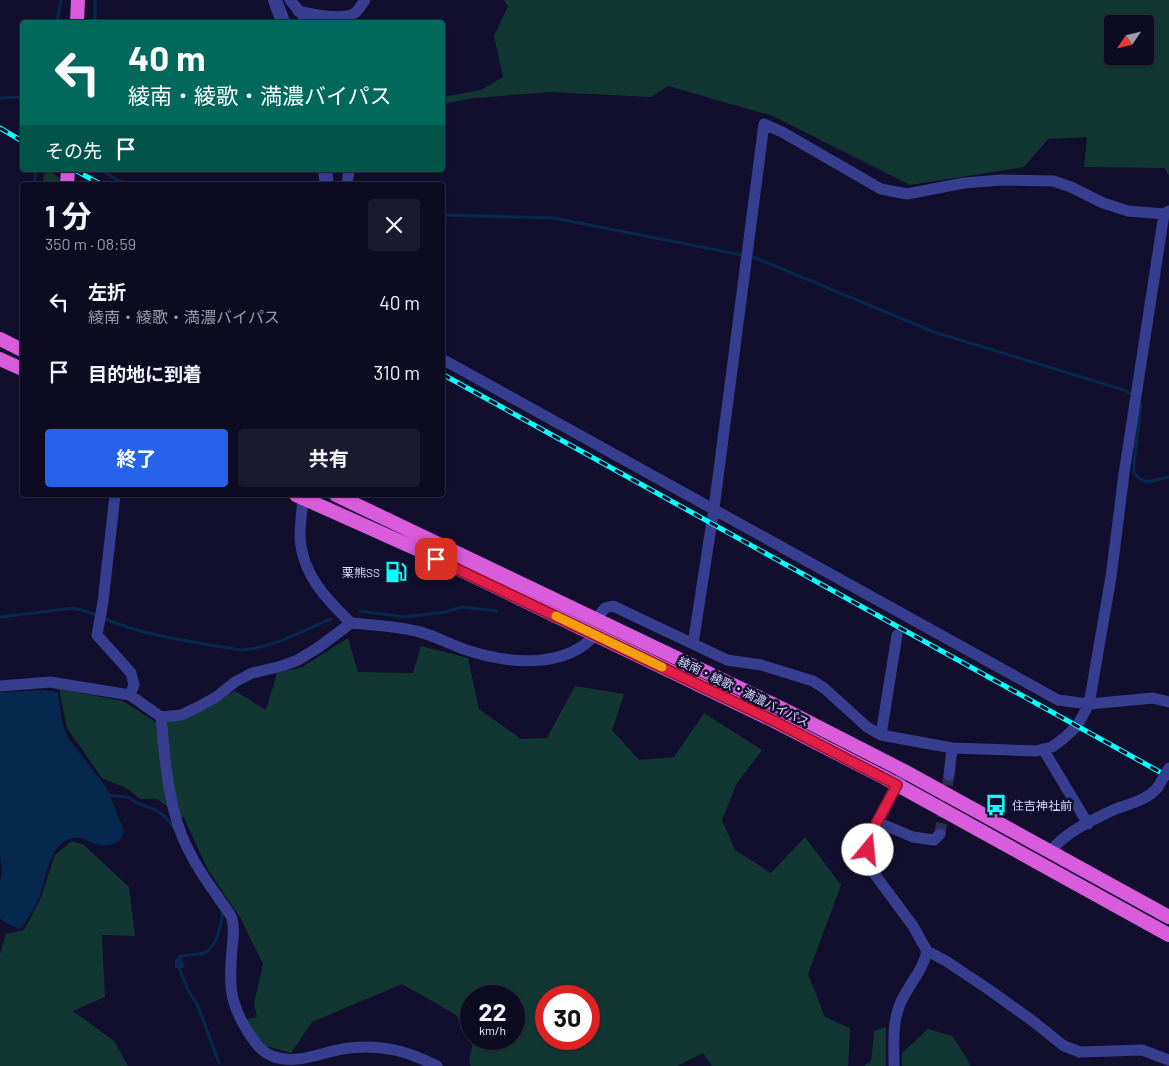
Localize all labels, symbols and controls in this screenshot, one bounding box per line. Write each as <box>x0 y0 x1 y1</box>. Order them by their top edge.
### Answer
north arrow <box>1104 15 1154 65</box>
map controls <box>1104 15 1154 65</box>
text: 40 m <box>128 36 205 78</box>
icon: left <box>45 40 110 105</box>
text: 綾南・綾歌・満濃バイパス <box>128 82 392 108</box>
icon: arrive <box>112 135 140 163</box>
text: その先 <box>45 139 102 162</box>
text: 1 分 <box>45 197 92 233</box>
button: close <box>368 199 420 251</box>
text: 350 m · 08:59 <box>45 234 136 253</box>
text: 左折 <box>88 280 126 303</box>
icon: left <box>45 288 73 316</box>
text: 40 m <box>379 291 420 314</box>
text: 綾南・綾歌・満濃バイパス <box>88 307 280 326</box>
icon: arrive <box>45 358 73 386</box>
text: 310 m <box>373 361 420 384</box>
text: 目的地に到着 <box>88 362 202 385</box>
button: 終了 <box>45 429 228 487</box>
button: 共有 <box>238 429 420 487</box>
pin <box>415 538 457 580</box>
icon: arrive <box>422 545 450 573</box>
fuel station icon: 栗熊SS <box>383 559 409 585</box>
place label: 栗熊SS <box>342 565 380 579</box>
street label: 綾南・綾歌・満濃バイパス <box>676 653 812 729</box>
bus stop icon: 住吉神社前 <box>983 792 1009 818</box>
place label: 住吉神社前 <box>1012 798 1072 812</box>
position arrow <box>841 823 893 875</box>
speed limit sign: 30 <box>535 985 600 1050</box>
text: 22 <box>478 996 507 1026</box>
text: km/h <box>479 1023 506 1037</box>

